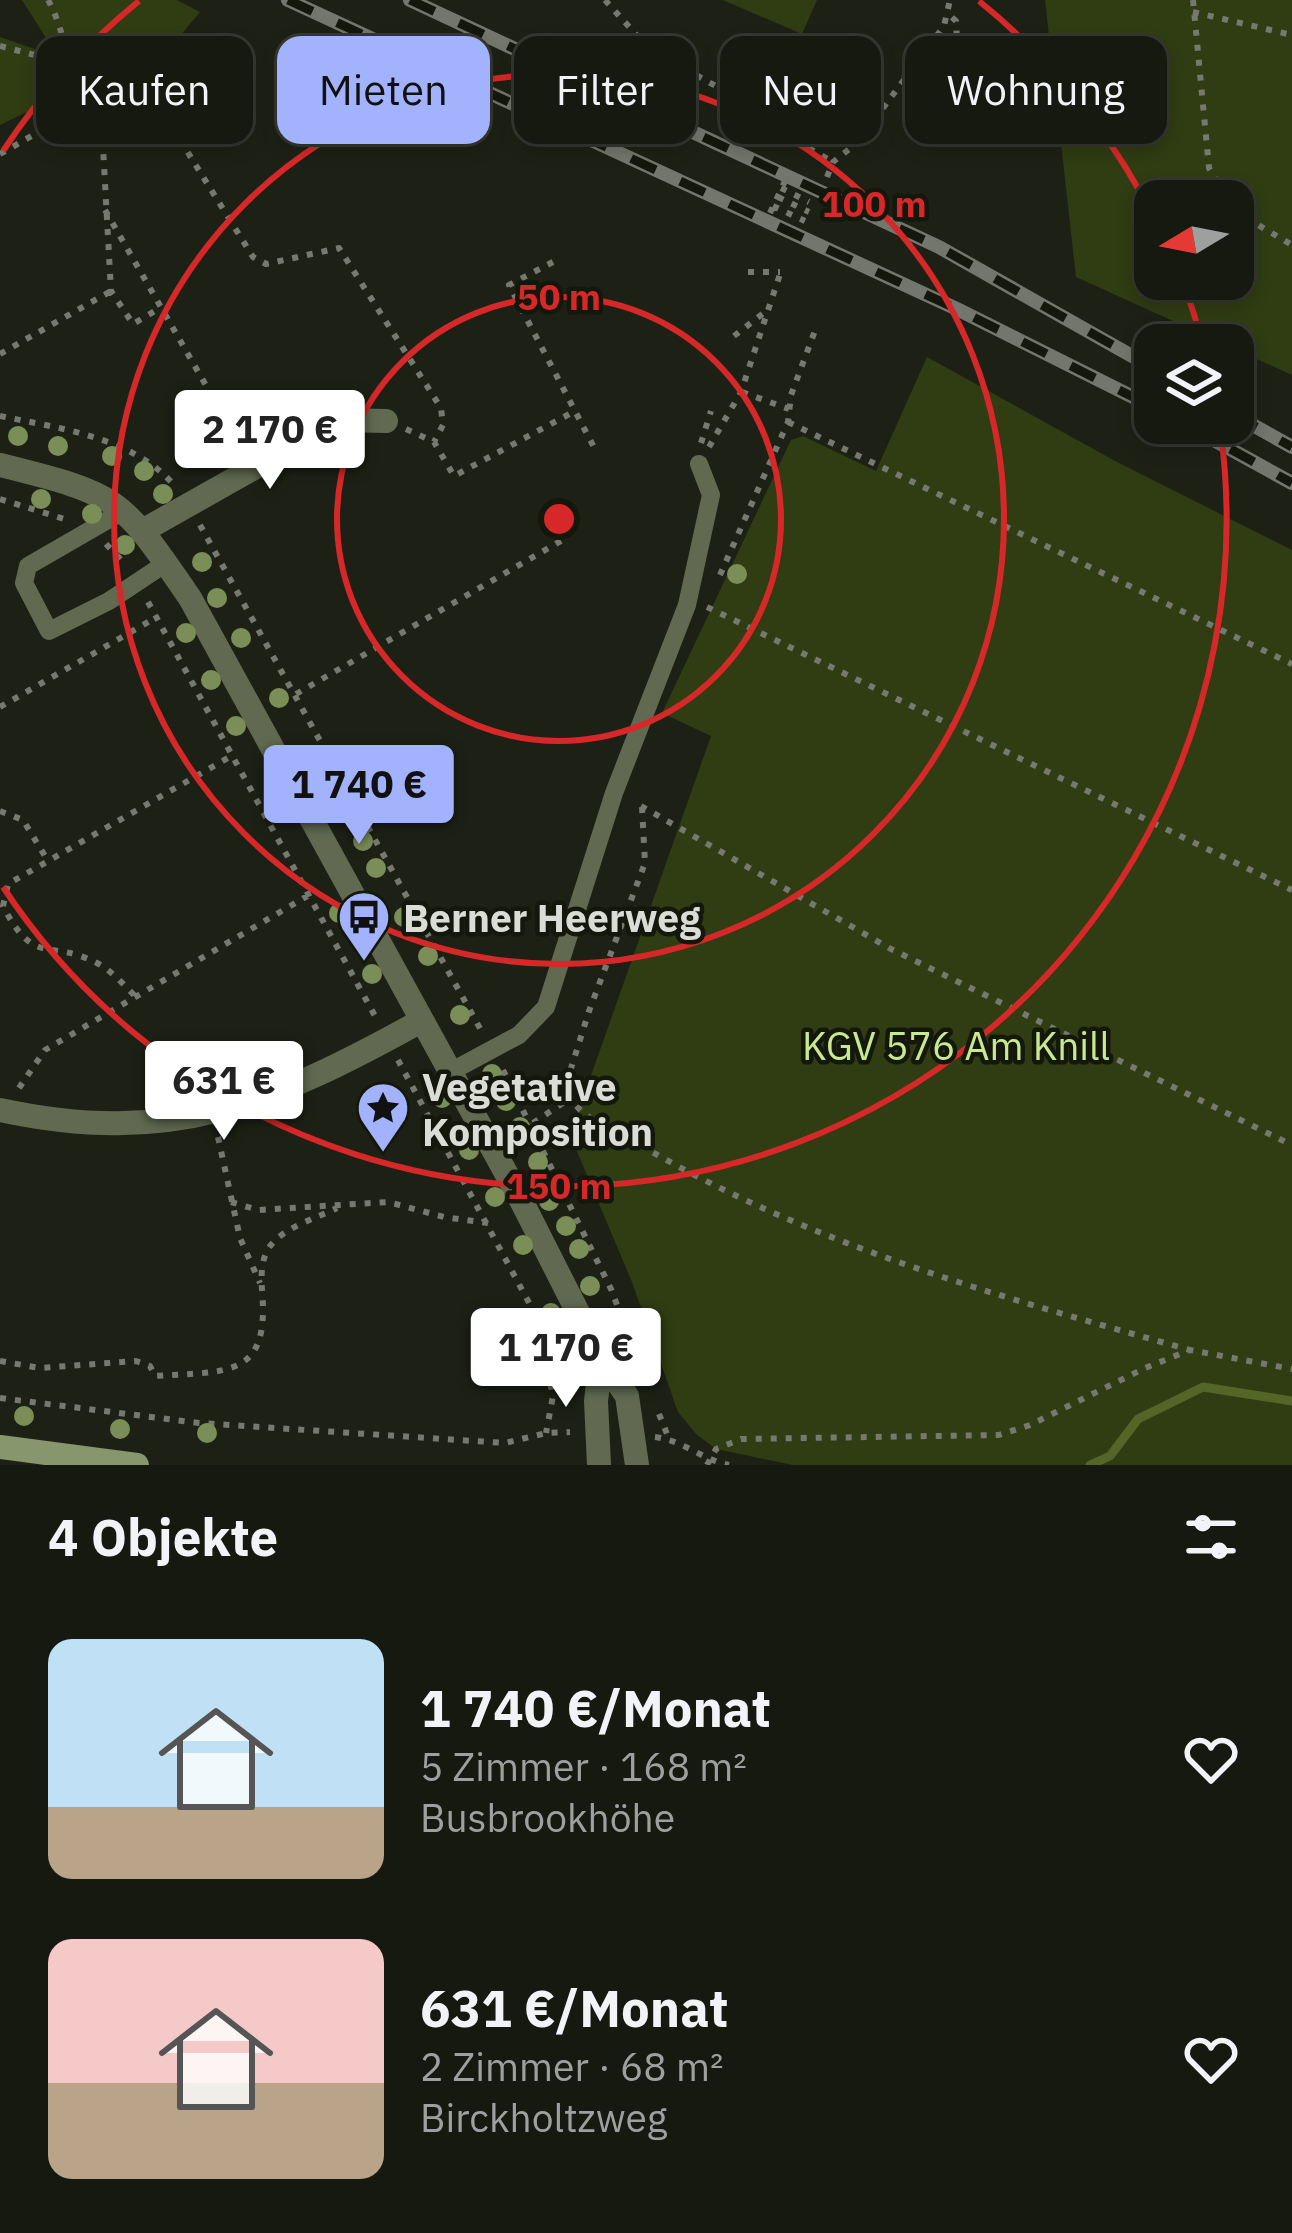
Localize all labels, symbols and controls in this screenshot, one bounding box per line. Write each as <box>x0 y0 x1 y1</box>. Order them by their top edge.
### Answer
chip: Kaufen <box>36 36 253 144</box>
chip: Mieten <box>277 36 490 144</box>
chip: Filter <box>514 36 696 144</box>
chip: Neu <box>720 36 881 144</box>
chip: Wohnung <box>905 36 1167 144</box>
text: 100 m <box>821 180 927 227</box>
north arrow <box>1134 180 1254 300</box>
map controls <box>1134 180 1254 444</box>
text: 50 m <box>517 273 601 320</box>
button: layers <box>1134 324 1254 444</box>
pin: 2 170 € <box>159 390 381 492</box>
text: 2 170 € <box>202 403 338 454</box>
centre of rings <box>538 498 580 540</box>
pin: 1 740 € <box>248 745 470 847</box>
text: 1 740 € <box>291 758 427 809</box>
bus stop icon: Berner Heerweg <box>336 889 392 963</box>
place label: Berner Heerweg <box>403 892 701 943</box>
park label: KGV 576 Am Knill <box>802 1020 1110 1071</box>
pin: 631 € <box>140 1041 308 1143</box>
text: 631 € <box>172 1054 276 1105</box>
place label: Vegetative Komposition <box>422 1061 653 1157</box>
place icon: Vegetative Komposition <box>355 1080 411 1154</box>
text: 150 m <box>506 1162 612 1209</box>
pin: 1 170 € <box>455 1308 677 1410</box>
text: 1 170 € <box>498 1321 634 1372</box>
text: 4 Objekte <box>48 1504 278 1570</box>
icon: filters <box>1178 1504 1244 1570</box>
text: 1 740 €/Monat <box>420 1675 771 1741</box>
icon: home <box>144 1687 288 1831</box>
icon: heart <box>1178 1726 1244 1792</box>
text: 5 Zimmer · 168 m² <box>420 1741 747 1792</box>
text: Busbrookhöhe <box>420 1792 675 1843</box>
text: 631 €/Monat <box>420 1975 728 2041</box>
icon: home <box>144 1987 288 2131</box>
icon: heart <box>1178 2026 1244 2092</box>
text: 2 Zimmer · 68 m² <box>420 2041 723 2092</box>
text: Birckholtzweg <box>420 2092 667 2143</box>

